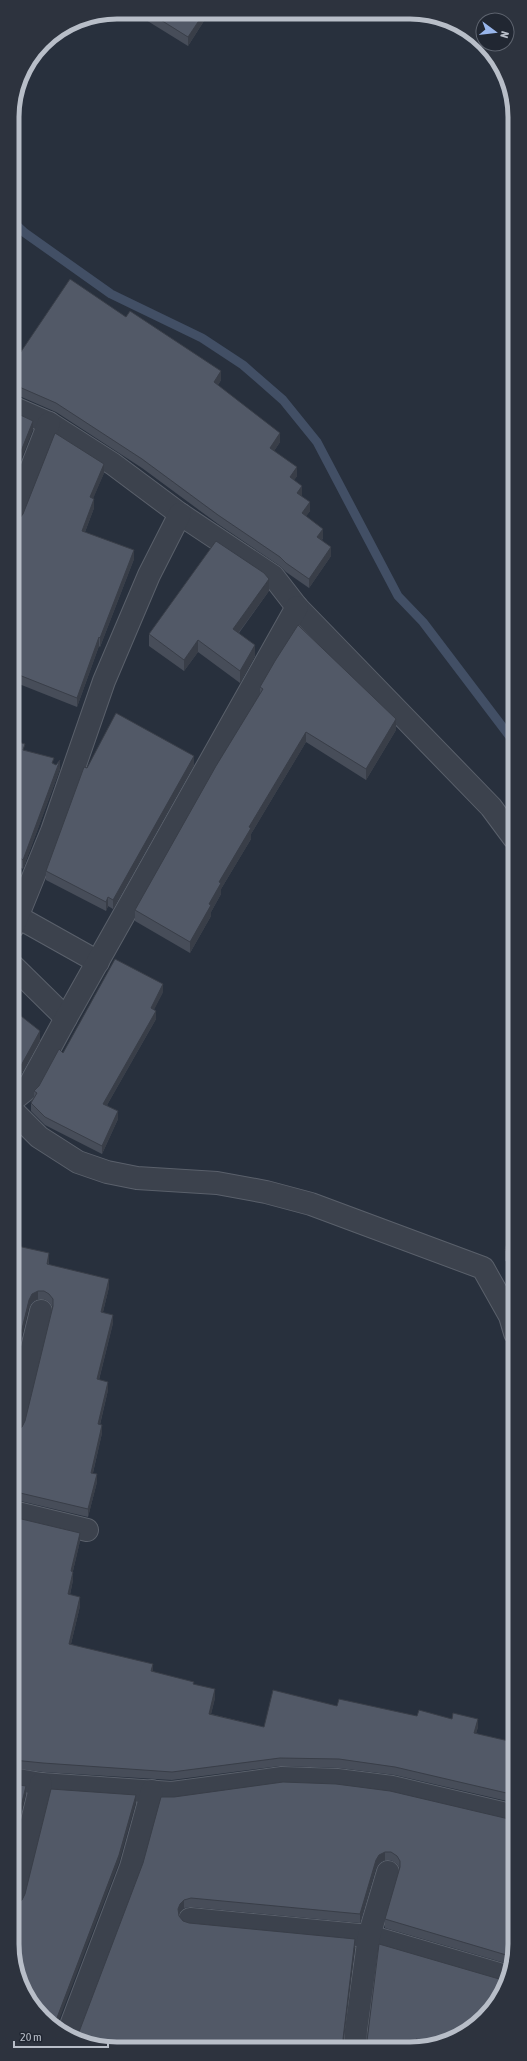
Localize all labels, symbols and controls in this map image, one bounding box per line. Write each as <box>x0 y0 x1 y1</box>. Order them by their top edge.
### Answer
north arrow <box>475 12 515 52</box>
text: N <box>498 30 511 39</box>
scale bar <box>14 2023 108 2049</box>
text: 20 m <box>20 2030 42 2044</box>

